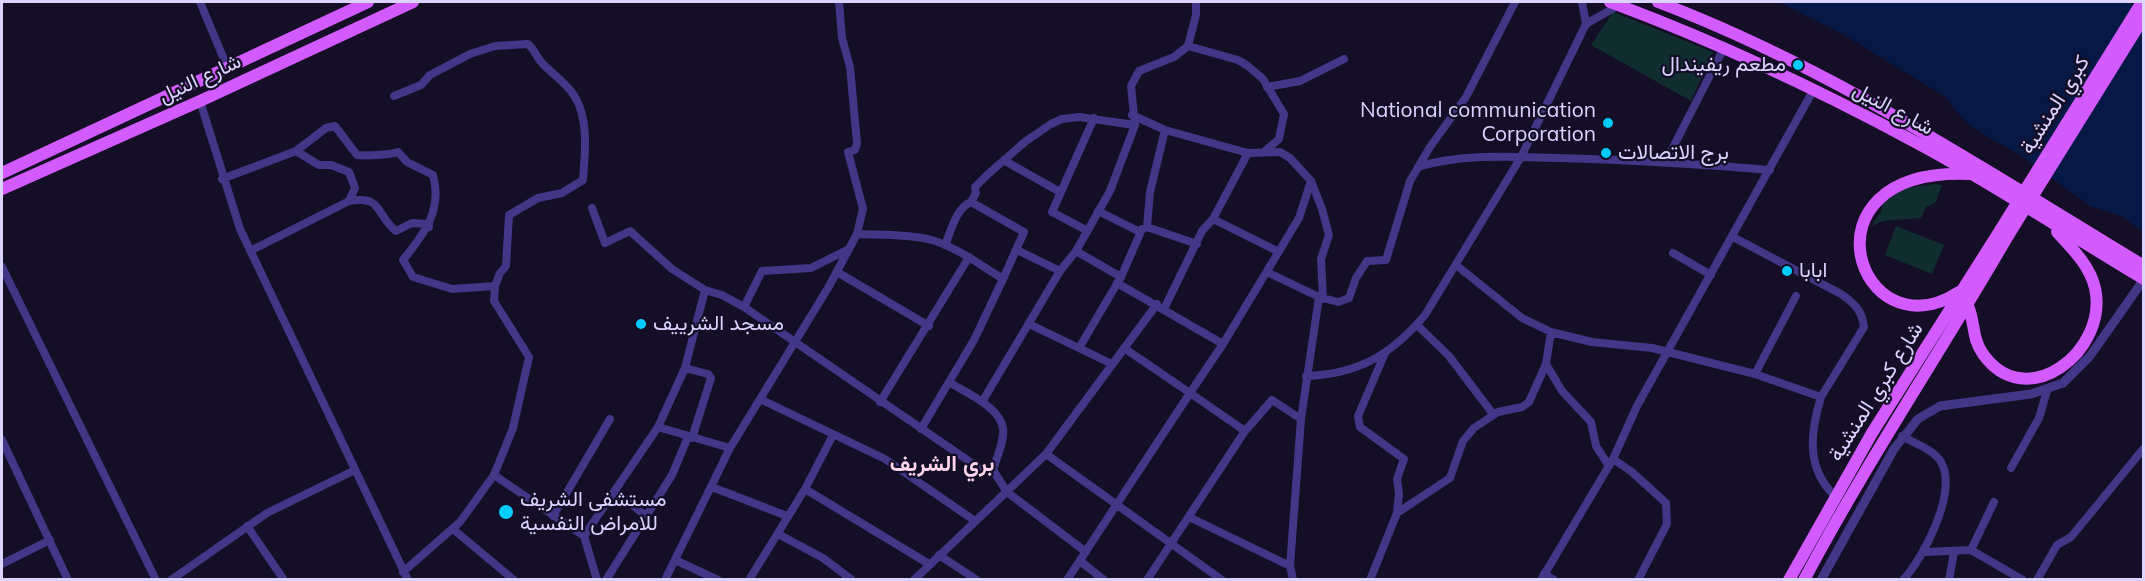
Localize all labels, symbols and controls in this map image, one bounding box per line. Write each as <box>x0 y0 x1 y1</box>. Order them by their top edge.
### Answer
street label: شارع النيل <box>155 49 245 109</box>
street label: كبري المنشية <box>2015 51 2095 159</box>
place label: مطعم ريفيندال <box>1661 52 1786 78</box>
marker: مطعم ريفيندال <box>1791 58 1805 72</box>
street label: شارع النيل <box>1848 77 1938 141</box>
place label: National communication Corporation <box>1360 98 1596 148</box>
marker: National communication Corporation <box>1601 116 1615 130</box>
place label: برج الاتصالات <box>1618 140 1729 166</box>
marker: برج الاتصالات <box>1599 146 1613 160</box>
place label: ابابا <box>1799 258 1827 284</box>
marker: ابابا <box>1780 264 1794 278</box>
place label: مسجد الشرييف <box>653 311 784 337</box>
marker: مسجد الشرييف <box>634 317 648 331</box>
street label: شارع كبري المنشية <box>1823 318 1929 466</box>
district label: بري الشريف <box>890 451 994 477</box>
place label: مستشفى الشريف للامراض النفسية <box>520 487 667 537</box>
marker: مستشفى الشريف للامراض النفسية <box>497 503 515 521</box>

